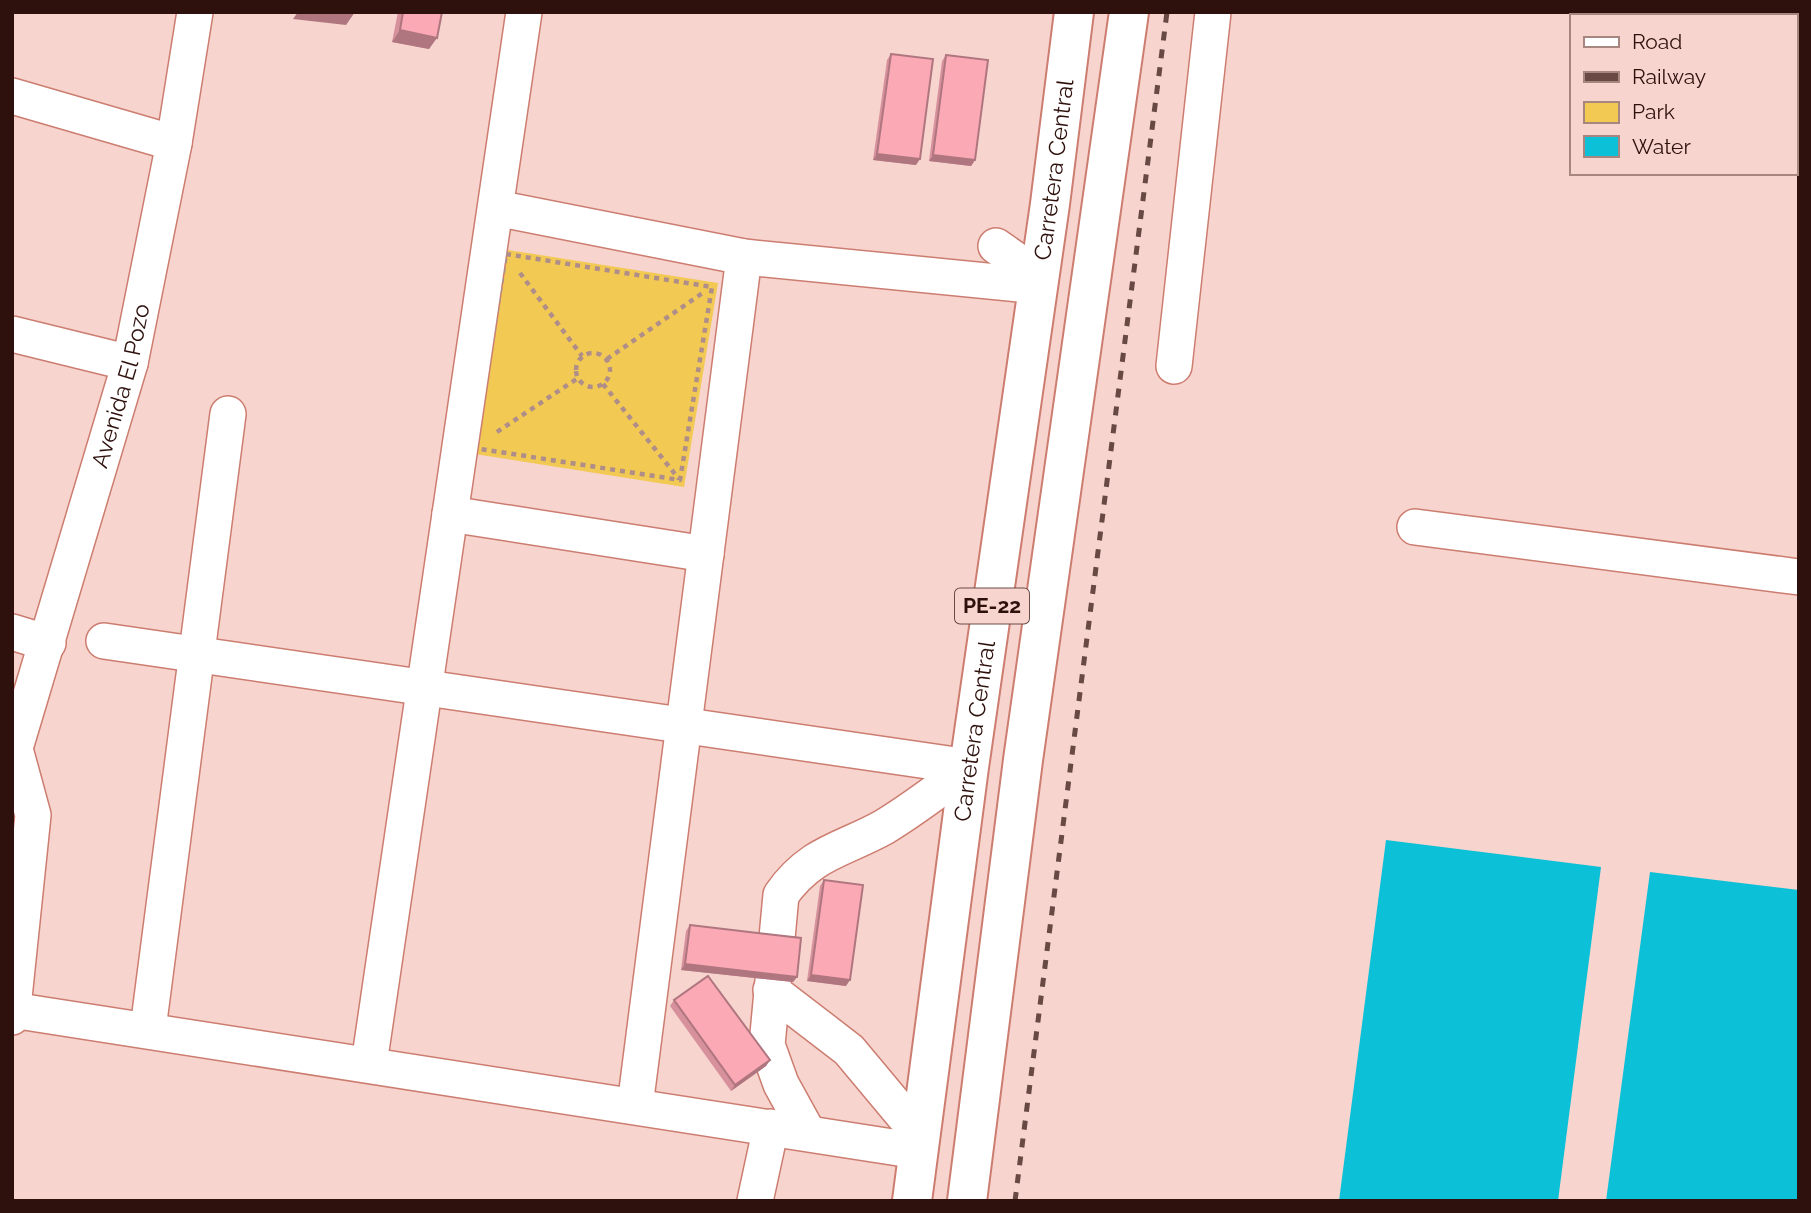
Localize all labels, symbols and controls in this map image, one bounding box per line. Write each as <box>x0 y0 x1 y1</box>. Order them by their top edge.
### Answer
legend <box>1570 14 1797 175</box>
text: Road <box>1632 29 1682 54</box>
text: Railway <box>1632 64 1706 89</box>
street label: Carretera Central <box>1028 77 1079 262</box>
text: Park <box>1632 99 1675 124</box>
text: Water <box>1632 134 1691 159</box>
street label: Avenida El Pozo <box>85 301 155 471</box>
road number: PE-22 <box>955 588 1029 624</box>
street label: Carretera Central <box>948 638 1000 823</box>

